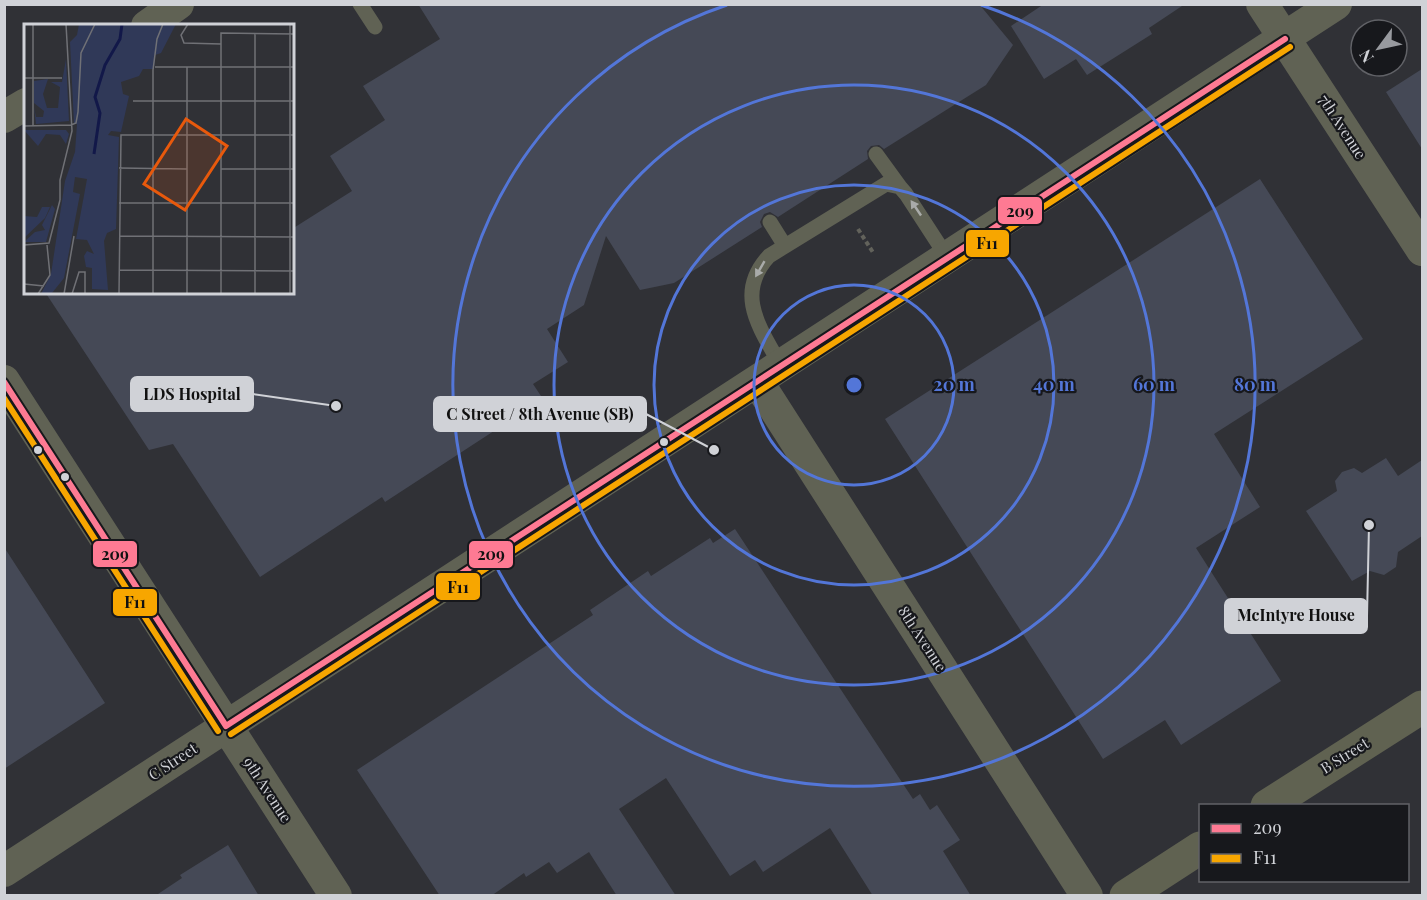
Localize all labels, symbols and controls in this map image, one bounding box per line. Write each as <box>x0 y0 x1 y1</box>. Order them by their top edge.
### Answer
north arrow <box>1349 18 1409 78</box>
inset map <box>24 24 294 294</box>
text: N <box>1354 46 1378 67</box>
street label: 7th Avenue <box>1315 90 1371 162</box>
line badge: 209 <box>997 196 1043 225</box>
one-way arrow <box>911 200 922 216</box>
text: 209 <box>1006 200 1034 221</box>
line badge: F11 <box>965 229 1010 258</box>
text: F11 <box>976 232 998 253</box>
one-way arrow <box>754 261 765 277</box>
text: 20 m <box>933 372 975 396</box>
text: 40 m <box>1033 372 1076 396</box>
text: 60 m <box>1133 372 1176 396</box>
text: 80 m <box>1234 372 1277 396</box>
centre of rings <box>844 375 864 395</box>
callout: LDS Hospital <box>131 377 253 411</box>
text: LDS Hospital <box>143 383 241 404</box>
callout: C Street / 8th Avenue (SB) <box>434 397 646 431</box>
text: C Street / 8th Avenue (SB) <box>446 403 634 424</box>
unlabelled marker <box>658 436 670 448</box>
unlabelled marker <box>32 444 44 456</box>
unlabelled marker <box>59 471 71 483</box>
line badge: 209 <box>92 540 138 568</box>
line badge: 209 <box>468 540 514 569</box>
text: 209 <box>101 543 129 564</box>
text: 209 <box>477 543 505 564</box>
line badge: F11 <box>435 572 481 601</box>
text: F11 <box>447 576 469 597</box>
line badge: F11 <box>112 588 158 617</box>
text: F11 <box>124 591 146 612</box>
callout: McIntyre House <box>1225 599 1367 633</box>
street label: 8th Avenue <box>894 602 952 675</box>
text: McIntyre House <box>1237 604 1355 625</box>
street label: B Street <box>1317 732 1373 778</box>
street label: C Street <box>144 738 201 784</box>
street label: 9th Avenue <box>239 753 297 826</box>
legend <box>1199 804 1409 882</box>
text: 209 <box>1253 815 1282 839</box>
text: F11 <box>1253 845 1277 869</box>

